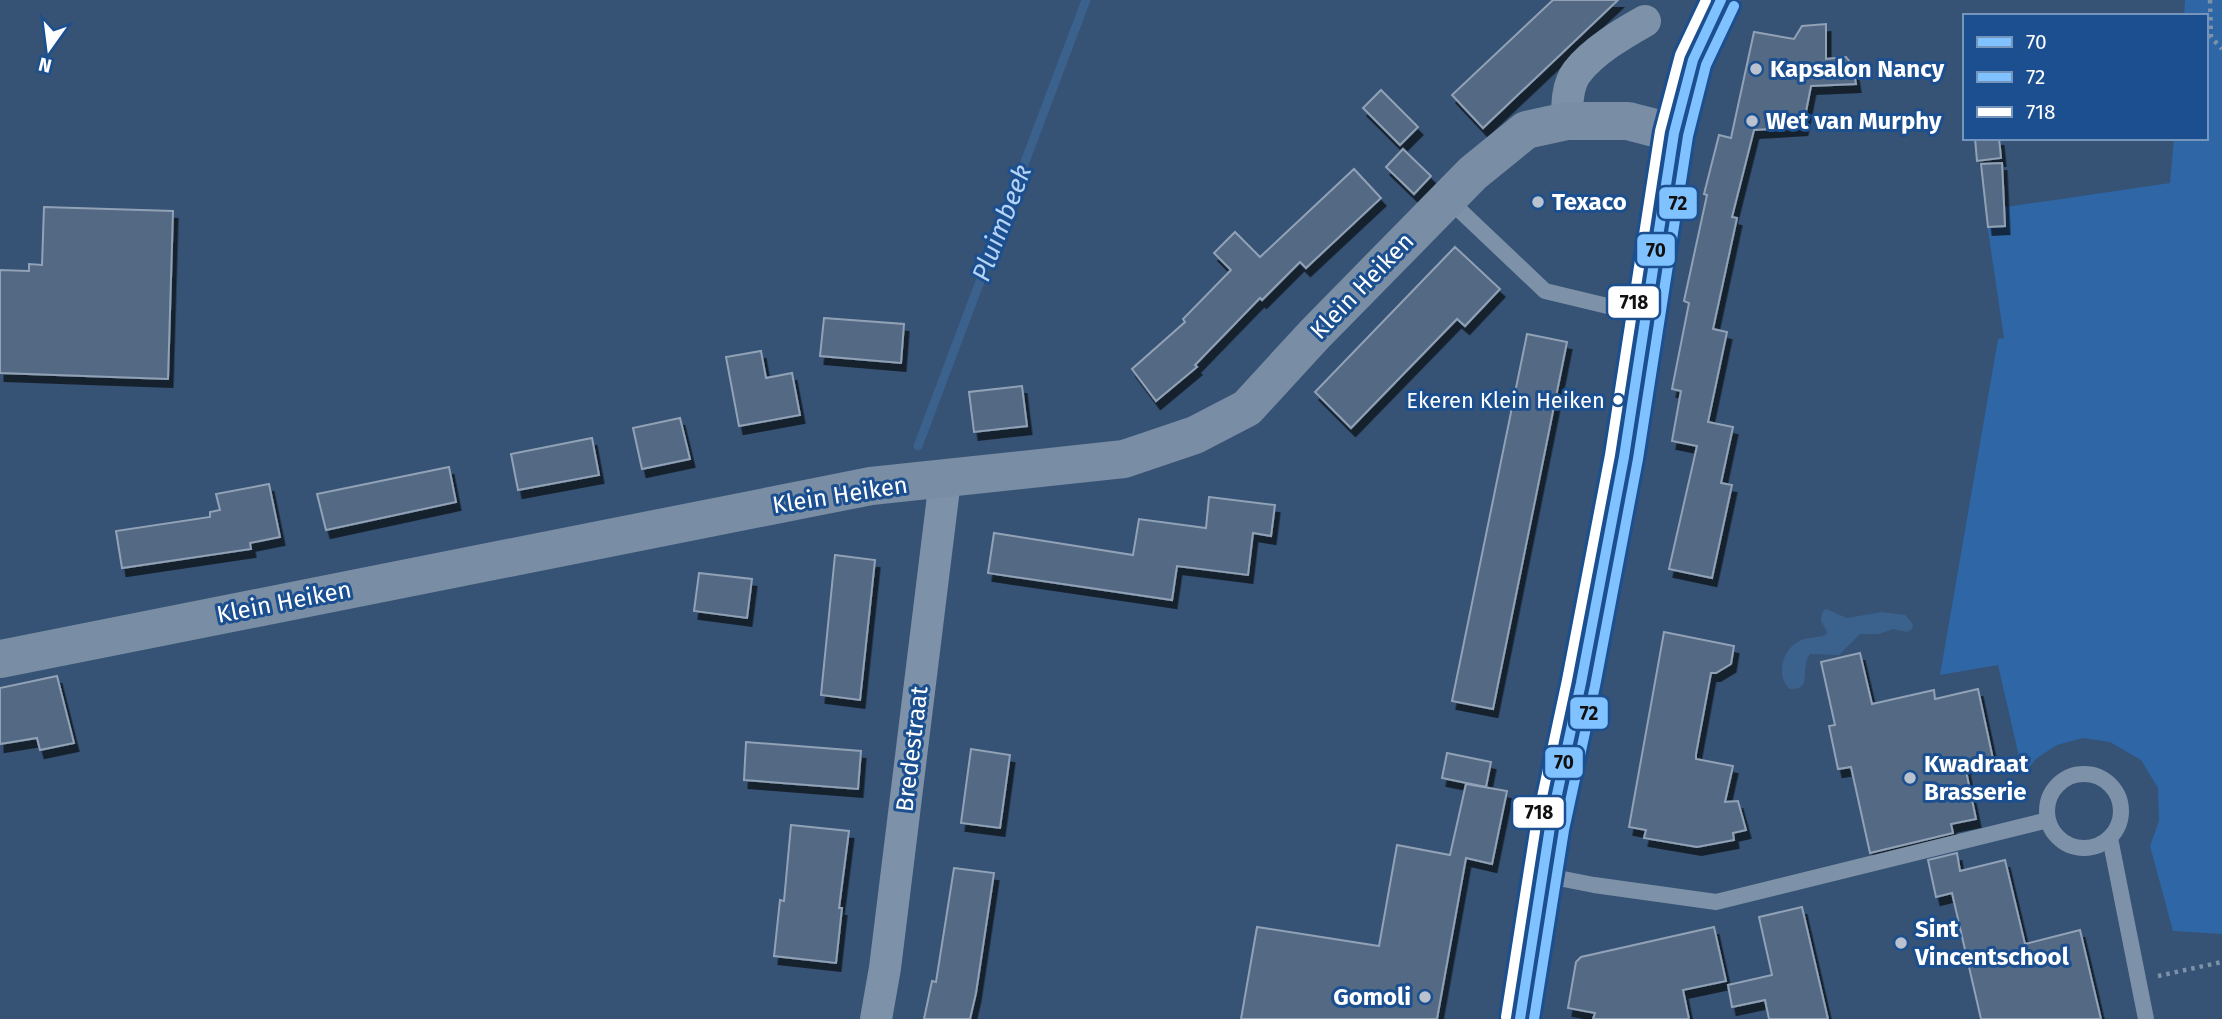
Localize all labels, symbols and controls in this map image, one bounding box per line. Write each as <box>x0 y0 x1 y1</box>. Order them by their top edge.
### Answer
north arrow <box>14 14 84 84</box>
legend <box>1963 14 2208 140</box>
text: 70 <box>2026 29 2047 55</box>
text: N <box>36 52 54 78</box>
place label: Kapsalon Nancy <box>1770 55 1945 83</box>
marker: Kapsalon Nancy <box>1748 61 1764 77</box>
text: 72 <box>2026 64 2045 90</box>
text: 718 <box>2026 99 2056 125</box>
place label: Wet van Murphy <box>1766 107 1942 135</box>
marker: Wet van Murphy <box>1744 113 1760 129</box>
water label: Pluimbeek <box>966 160 1038 286</box>
line badge: 72 <box>1658 186 1698 220</box>
place label: Texaco <box>1552 188 1627 216</box>
text: 72 <box>1669 192 1687 215</box>
marker: Texaco <box>1530 194 1546 210</box>
street label: Klein Heiken <box>1304 227 1420 345</box>
line badge: 70 <box>1636 233 1676 267</box>
text: 70 <box>1646 239 1666 262</box>
line badge: 718 <box>1607 285 1660 319</box>
text: 718 <box>1620 291 1648 314</box>
place label: Ekeren Klein Heiken <box>1406 387 1605 414</box>
marker: Ekeren Klein Heiken <box>1611 393 1625 407</box>
street label: Klein Heiken <box>770 470 910 520</box>
street label: Klein Heiken <box>214 575 354 629</box>
street label: Bredestraat <box>890 684 934 814</box>
line badge: 72 <box>1569 696 1609 730</box>
text: 72 <box>1580 702 1598 725</box>
line badge: 70 <box>1544 746 1584 779</box>
place label: Kwadraat Brasserie <box>1924 750 2029 806</box>
text: 70 <box>1554 751 1574 774</box>
marker: Kwadraat Brasserie <box>1902 770 1918 786</box>
line badge: 718 <box>1512 796 1565 829</box>
text: 718 <box>1525 801 1553 824</box>
place label: Sint Vincentschool <box>1914 915 2070 971</box>
marker: Sint Vincentschool <box>1893 935 1909 951</box>
place label: Gomoli <box>1333 983 1411 1011</box>
marker: Gomoli <box>1417 989 1433 1005</box>

